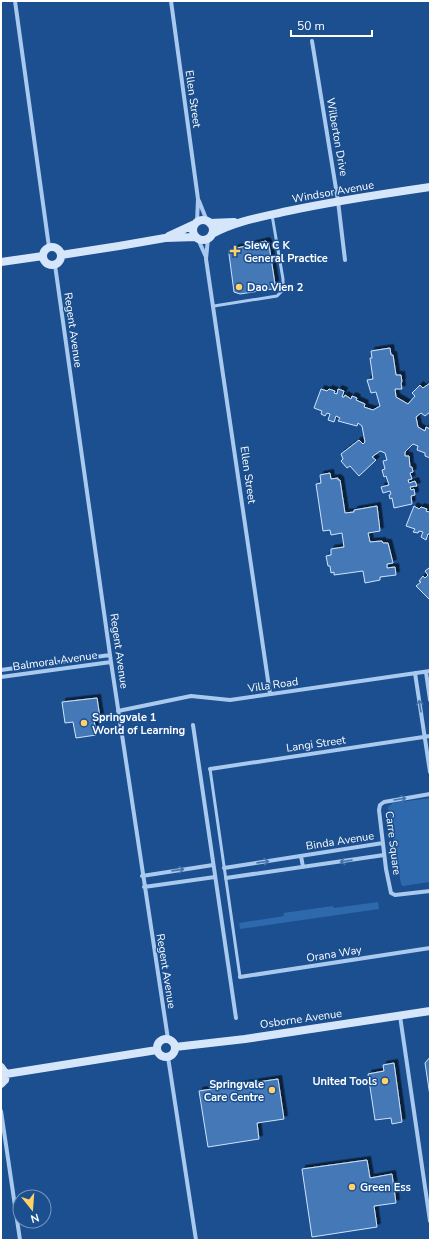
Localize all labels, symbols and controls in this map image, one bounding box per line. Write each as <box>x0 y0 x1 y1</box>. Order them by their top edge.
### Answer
scale bar <box>291 12 372 38</box>
text: 50 m <box>297 18 325 34</box>
street label: Ellen Street <box>182 69 204 129</box>
street label: Wilberton Drive <box>323 97 351 178</box>
street label: Windsor Avenue <box>291 177 375 207</box>
place label: Siew C K General Practice <box>244 238 328 266</box>
marker: Siew C K General Practice <box>229 245 241 257</box>
place label: Dao Vien 2 <box>247 280 304 295</box>
marker: Dao Vien 2 <box>234 282 244 292</box>
street label: Regent Avenue <box>60 291 86 369</box>
street label: Ellen Street <box>237 445 259 505</box>
street label: Regent Avenue <box>106 612 132 690</box>
street label: Balmoral Avenue <box>12 648 98 674</box>
street label: Villa Road <box>246 674 299 696</box>
one-way arrow <box>416 700 424 713</box>
place label: Springvale 1 World of Learning <box>92 710 185 738</box>
marker: Springvale 1 World of Learning <box>79 718 89 728</box>
street label: Langi Street <box>285 732 347 756</box>
one-way arrow <box>394 795 407 803</box>
street label: Carre Square <box>382 810 404 876</box>
street label: Binda Avenue <box>305 828 375 854</box>
one-way arrow <box>339 857 352 865</box>
one-way arrow <box>256 858 269 866</box>
one-way arrow <box>171 866 184 874</box>
street label: Regent Avenue <box>153 932 179 1010</box>
street label: Orana Way <box>305 942 363 966</box>
street label: Osborne Avenue <box>259 1006 343 1032</box>
place label: United Tools <box>312 1074 377 1089</box>
marker: United Tools <box>380 1076 390 1086</box>
place label: Springvale Care Centre <box>204 1077 264 1105</box>
marker: Springvale Care Centre <box>267 1085 277 1095</box>
place label: Green Ess <box>360 1180 411 1195</box>
marker: Green Ess <box>347 1182 357 1192</box>
north arrow <box>12 1189 52 1229</box>
text: N <box>29 1210 41 1226</box>

